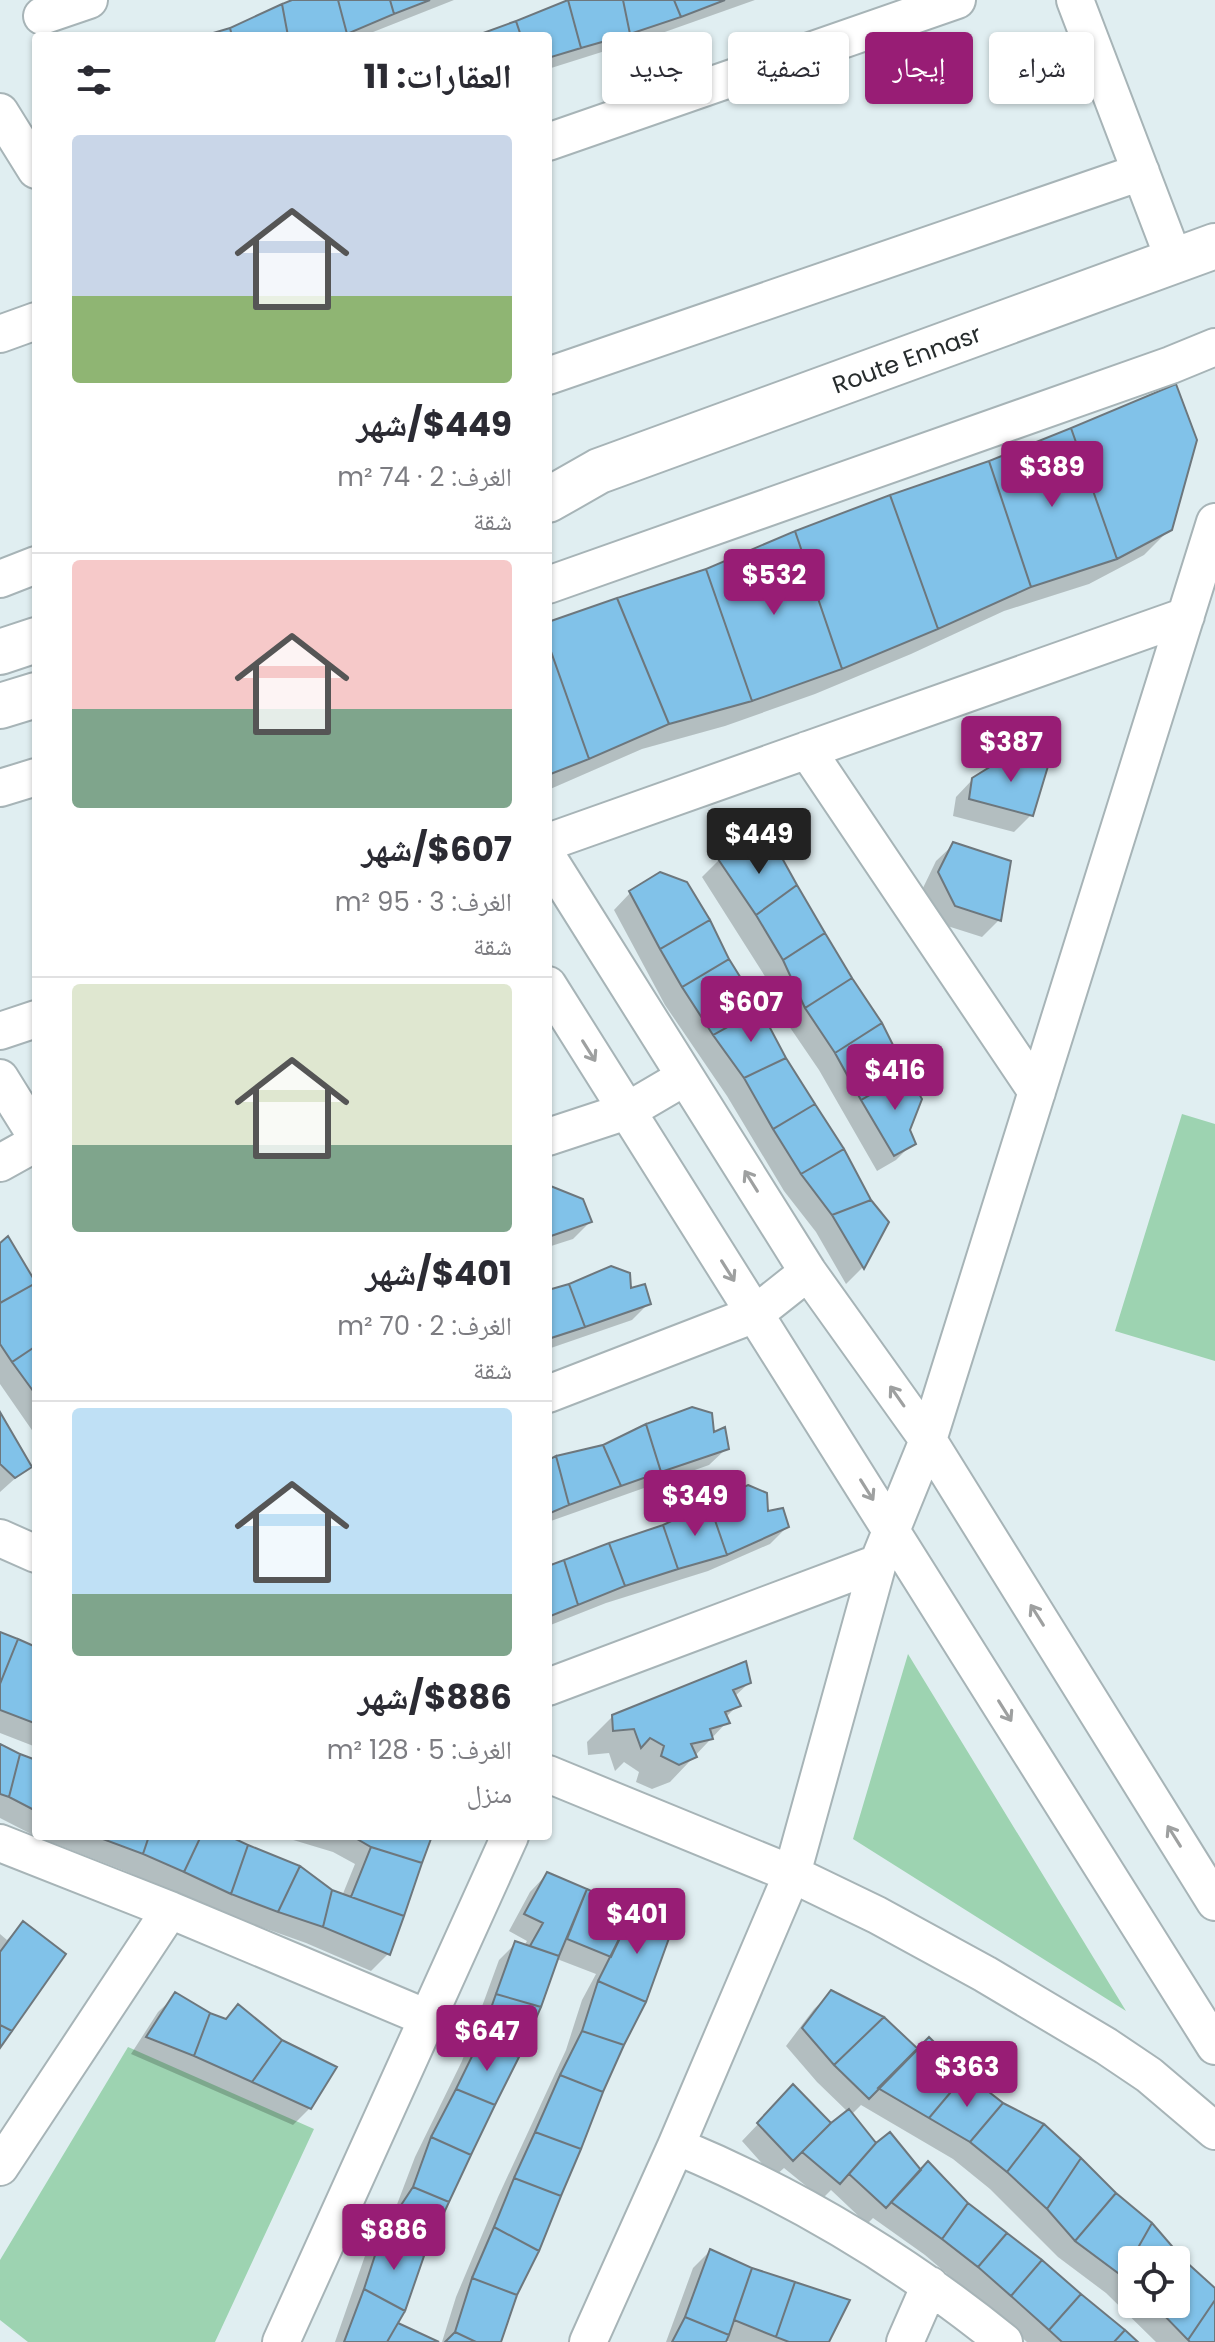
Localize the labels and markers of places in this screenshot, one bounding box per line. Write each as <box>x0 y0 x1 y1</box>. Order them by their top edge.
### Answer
pin: $389 <box>1005 441 1099 509</box>
pin: $532 <box>727 549 821 617</box>
pin: $387 <box>964 716 1058 784</box>
pin: $449 <box>712 808 806 876</box>
pin: $607 <box>704 976 798 1044</box>
pin: $416 <box>848 1044 942 1112</box>
pin: $349 <box>648 1470 742 1538</box>
pin: $401 <box>590 1888 684 1956</box>
pin: $647 <box>440 2005 534 2073</box>
pin: $363 <box>920 2041 1014 2109</box>
pin: $886 <box>347 2204 441 2272</box>

